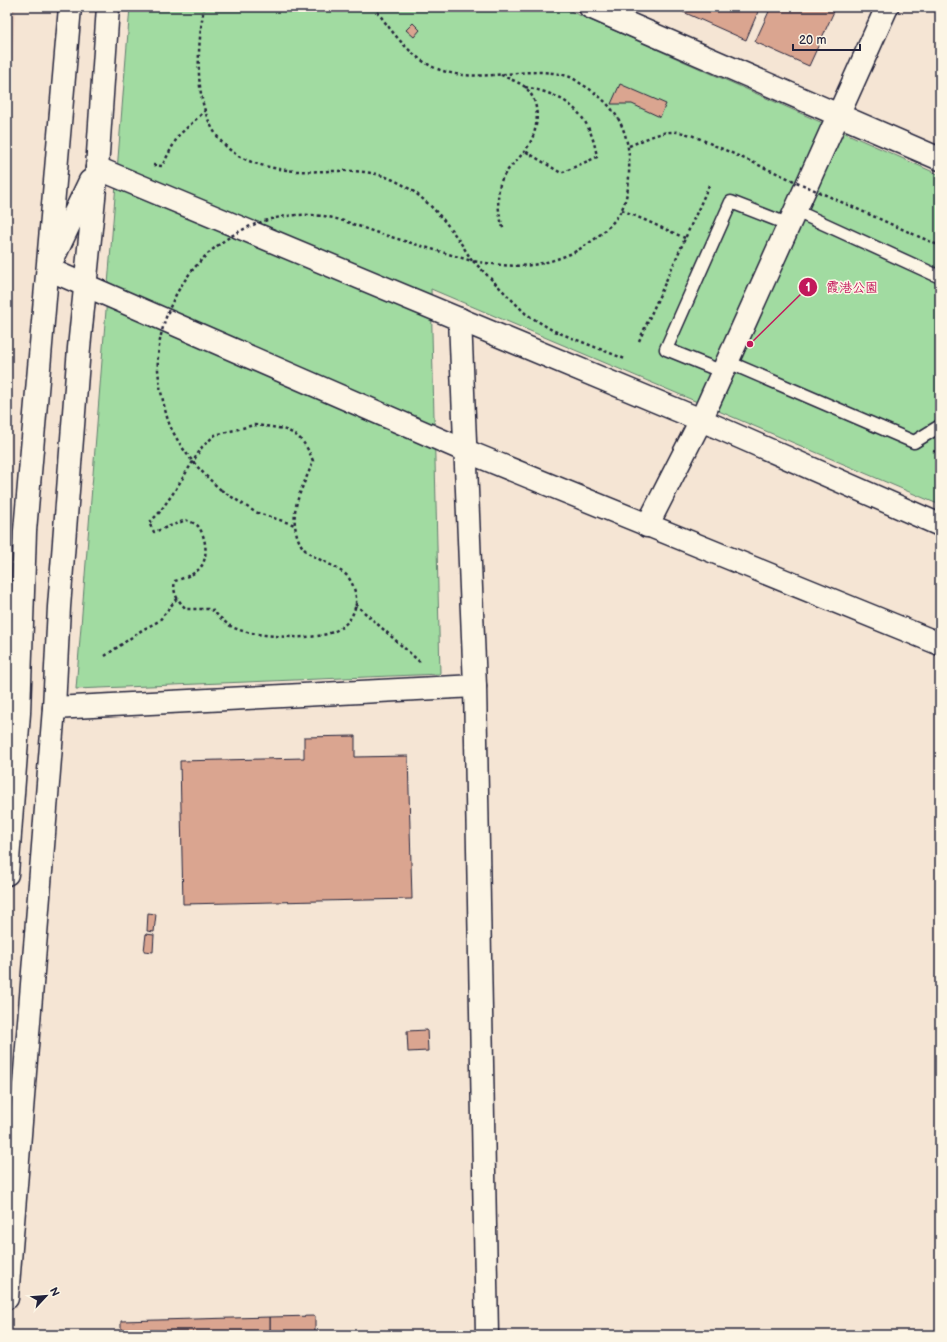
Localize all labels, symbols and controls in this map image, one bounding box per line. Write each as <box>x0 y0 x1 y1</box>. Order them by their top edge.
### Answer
scale bar <box>793 26 860 52</box>
text: 20 m <box>799 33 826 48</box>
callout: 霞港公園 <box>798 275 886 300</box>
text: 1 <box>805 280 811 295</box>
text: 霞港公園 <box>826 280 878 296</box>
north arrow <box>26 1276 66 1316</box>
text: N <box>47 1285 62 1298</box>

